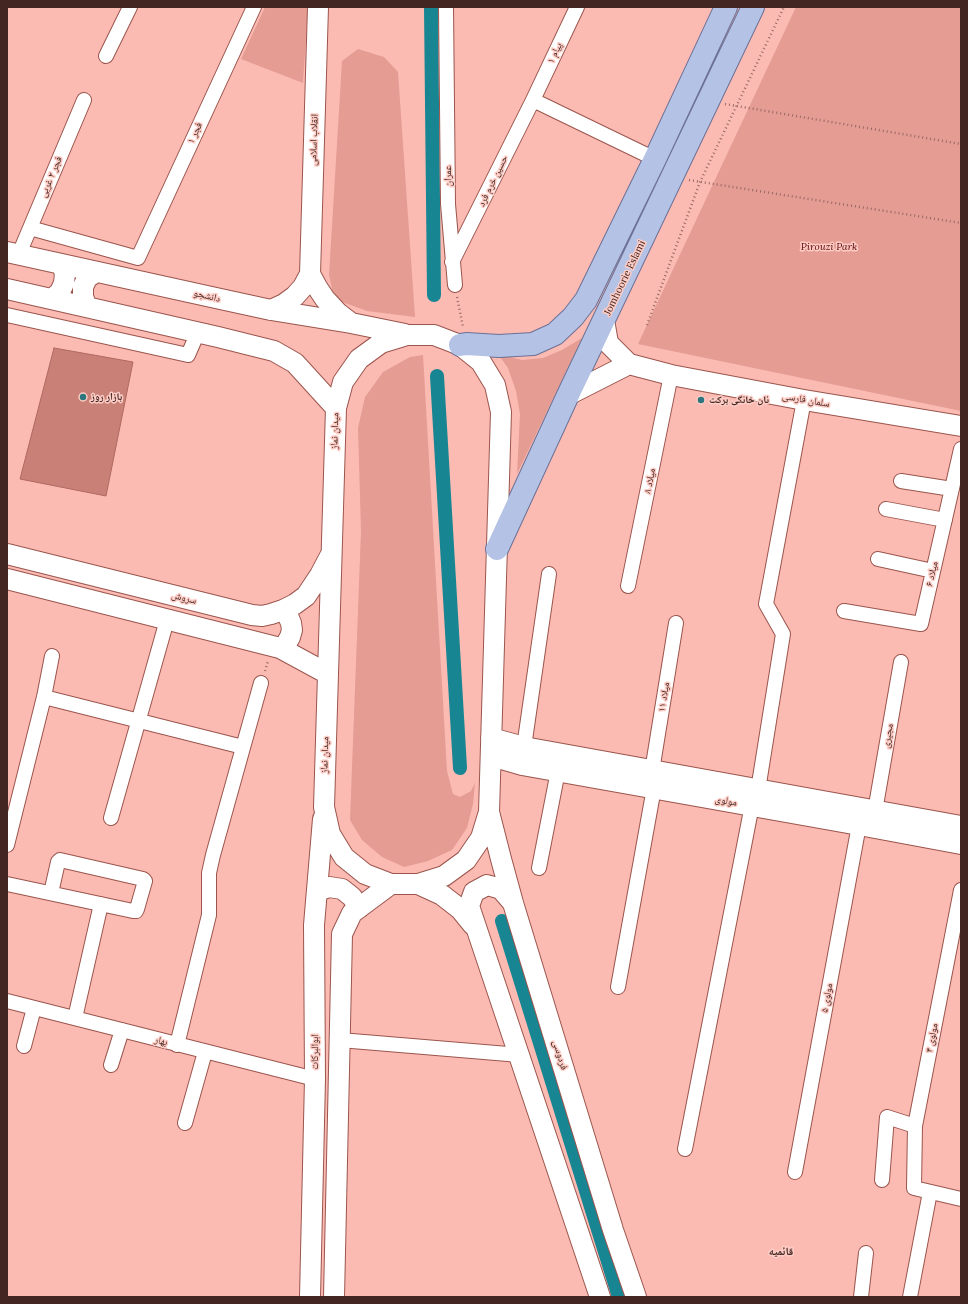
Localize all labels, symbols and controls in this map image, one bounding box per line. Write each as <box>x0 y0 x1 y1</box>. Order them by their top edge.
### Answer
street label: پیام ۱ <box>545 41 565 65</box>
street label: انقلاب اسلامی <box>307 114 321 166</box>
street label: فجر ۱ <box>185 120 205 146</box>
street label: حسین خرم فرد <box>475 153 511 209</box>
street label: فجر ۲ غربی <box>37 155 65 199</box>
street label: عمران <box>442 165 454 187</box>
street label: Jomhoorie Eslami <box>602 239 648 317</box>
park label: Pirouzi Park <box>801 241 857 253</box>
street label: دانشجو <box>192 287 222 305</box>
street label: سلمان فارسی <box>781 390 831 410</box>
place label: بازار روز <box>91 391 122 403</box>
marker: بازار روز <box>78 392 88 402</box>
place label: نان خانگی برکت <box>709 394 769 406</box>
marker: نان خانگی برکت <box>696 395 706 405</box>
street label: میدان نماز <box>328 412 342 450</box>
street label: میلاد ۸ <box>642 467 658 495</box>
street label: میلاد ۶ <box>923 560 941 588</box>
street label: سروش <box>170 589 198 607</box>
street label: میلاد ۱۱ <box>656 681 672 713</box>
street label: مجیری <box>880 723 896 749</box>
street label: میدان نماز <box>318 736 332 774</box>
street label: مولوی <box>714 793 738 809</box>
street label: مولوی ۵ <box>819 983 835 1013</box>
street label: مولوی ۴ <box>923 1022 941 1054</box>
street label: بهار <box>153 1034 169 1048</box>
street label: ابوالبرکات <box>309 1034 321 1070</box>
street label: فردوسی <box>550 1039 570 1071</box>
district label: قائمیه <box>769 1245 793 1259</box>

